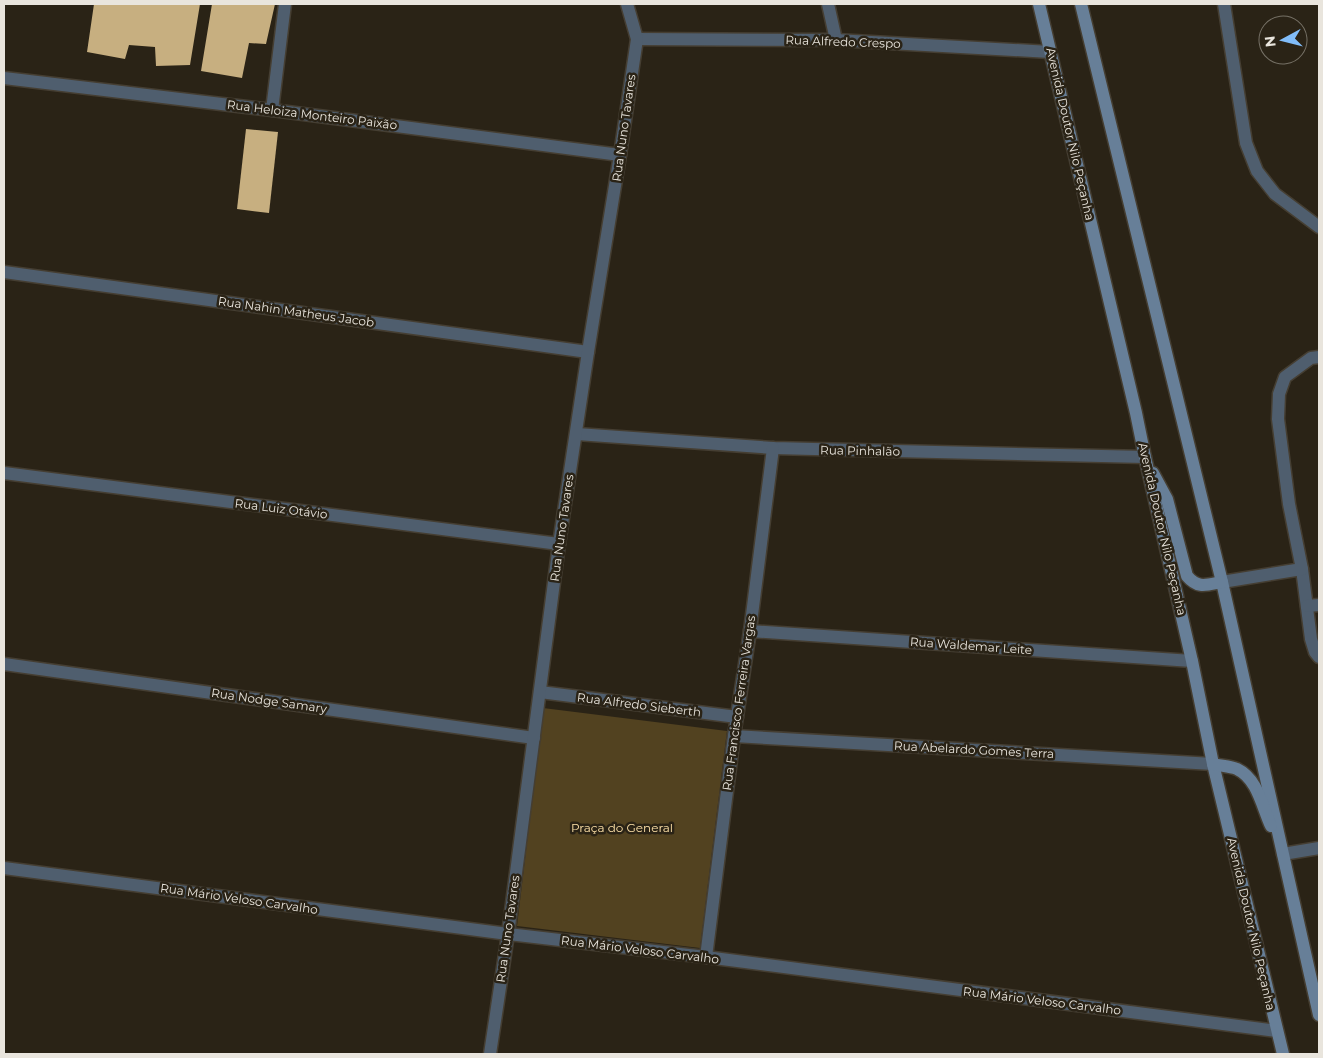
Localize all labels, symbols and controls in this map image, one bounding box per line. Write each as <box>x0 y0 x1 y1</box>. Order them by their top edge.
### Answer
north arrow <box>1258 15 1308 65</box>
street label: Rua Alfredo Crespo <box>785 32 901 51</box>
text: N <box>1260 35 1280 48</box>
street label: Avenida Doutor Nilo Peçanha <box>1043 46 1098 222</box>
street label: Rua Nuno Tavares <box>609 73 638 183</box>
street label: Rua Heloiza Monteiro Paixão <box>226 97 398 132</box>
street label: Rua Nahin Matheus Jacob <box>217 293 375 330</box>
street label: Avenida Doutor Nilo Peçanha <box>1135 441 1190 617</box>
street label: Rua Pinhalão <box>820 442 900 459</box>
street label: Rua Nuno Tavares <box>547 473 576 583</box>
street label: Rua Luiz Otávio <box>234 495 328 522</box>
street label: Rua Francisco Ferreira Vargas <box>719 614 758 791</box>
street label: Rua Waldemar Leite <box>909 634 1033 657</box>
street label: Rua Nodge Samary <box>210 685 328 716</box>
street label: Rua Alfredo Sieberth <box>576 689 702 720</box>
street label: Rua Abelardo Gomes Terra <box>894 738 1054 761</box>
park label: Praça do General <box>571 820 673 835</box>
street label: Avenida Doutor Nilo Peçanha <box>1224 836 1279 1012</box>
street label: Rua Nuno Tavares <box>493 874 522 984</box>
street label: Rua Mário Veloso Carvalho <box>159 880 319 917</box>
street label: Rua Mário Veloso Carvalho <box>560 932 720 967</box>
street label: Rua Mário Veloso Carvalho <box>962 983 1122 1018</box>

